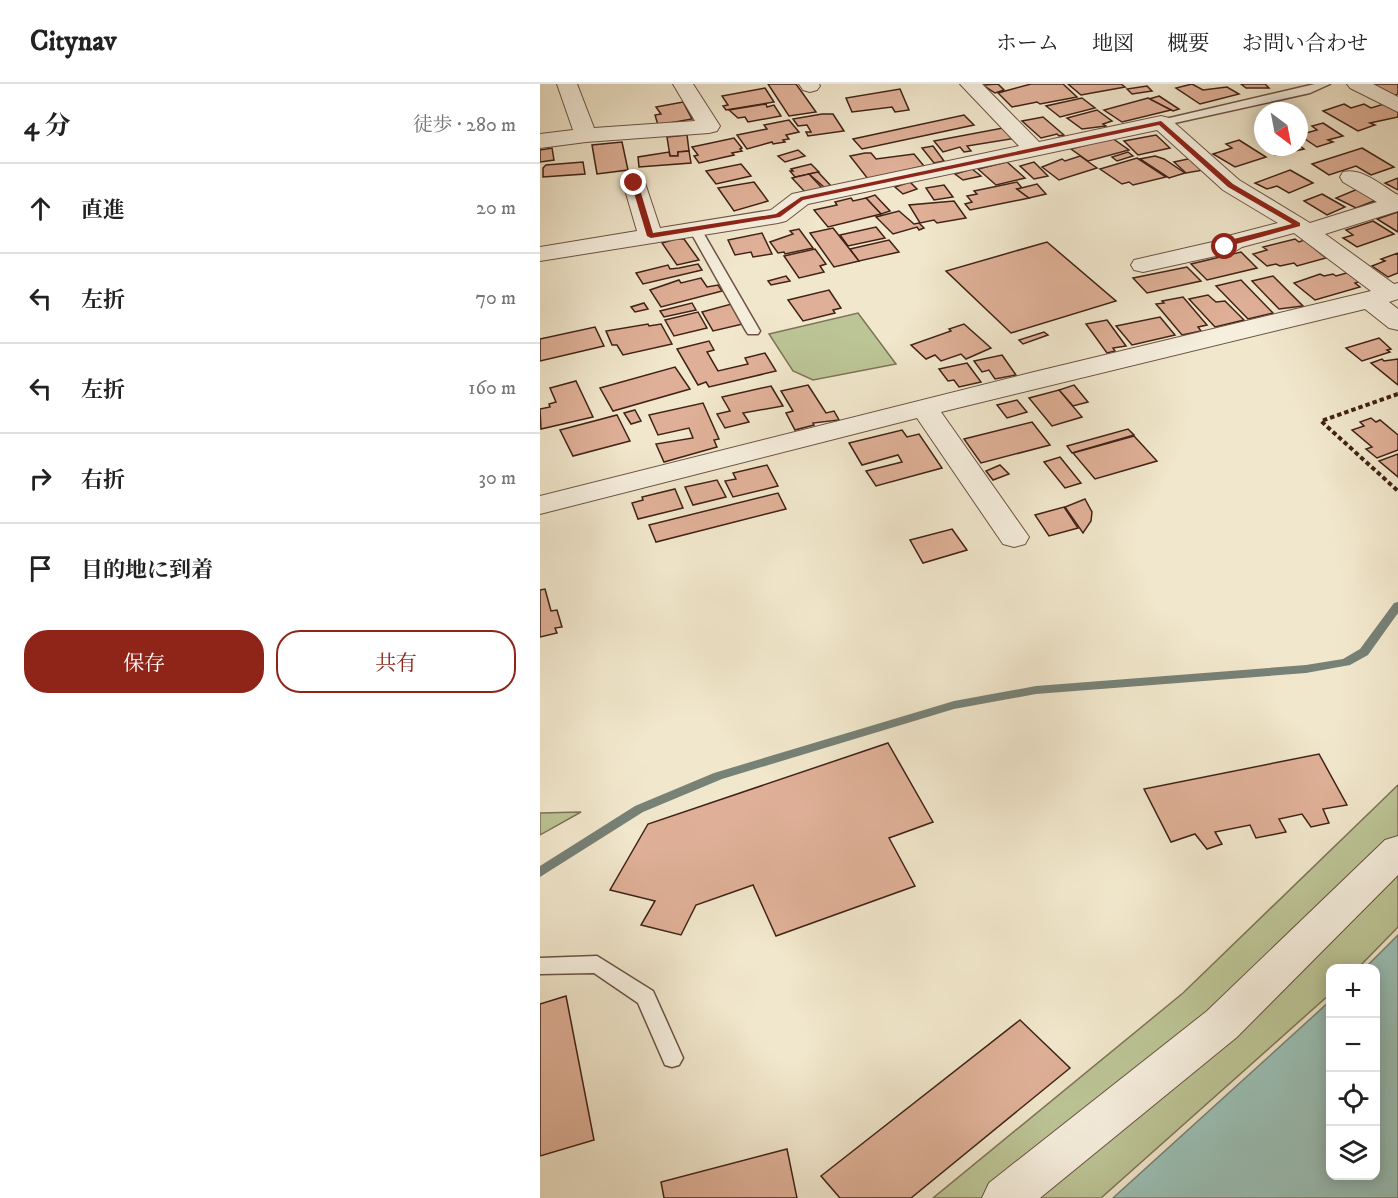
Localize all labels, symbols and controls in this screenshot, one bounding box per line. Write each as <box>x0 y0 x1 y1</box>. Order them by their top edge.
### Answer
text: Citynav <box>30 24 117 59</box>
text: ホーム <box>996 31 1059 57</box>
text: 地図 <box>1092 31 1134 57</box>
text: 概要 <box>1167 31 1209 57</box>
text: お問い合わせ <box>1242 31 1368 57</box>
north arrow <box>1254 102 1308 156</box>
text: 4 分 <box>24 110 71 143</box>
text: 徒歩 · 280 m <box>413 113 516 138</box>
route end <box>620 169 646 195</box>
icon: ahead <box>24 192 57 225</box>
text: 20 m <box>476 196 516 221</box>
text: 直進 <box>81 197 125 224</box>
route start <box>1211 233 1237 259</box>
icon: left <box>24 282 57 315</box>
text: 70 m <box>475 286 516 311</box>
text: 左折 <box>81 287 125 314</box>
icon: left <box>24 372 57 405</box>
text: 160 m <box>468 376 516 401</box>
text: 左折 <box>81 377 125 404</box>
icon: right <box>24 462 57 495</box>
text: 30 m <box>478 466 516 491</box>
text: 右折 <box>81 467 125 494</box>
icon: arrive <box>24 552 57 585</box>
text: 目的地に到着 <box>81 557 213 584</box>
button: 保存 <box>24 630 264 693</box>
button: 共有 <box>276 630 516 693</box>
map controls <box>1326 964 1380 1180</box>
button: + <box>1326 964 1380 1018</box>
button: − <box>1326 1018 1380 1072</box>
button: locate <box>1326 1072 1380 1126</box>
button: layers <box>1326 1126 1380 1180</box>

